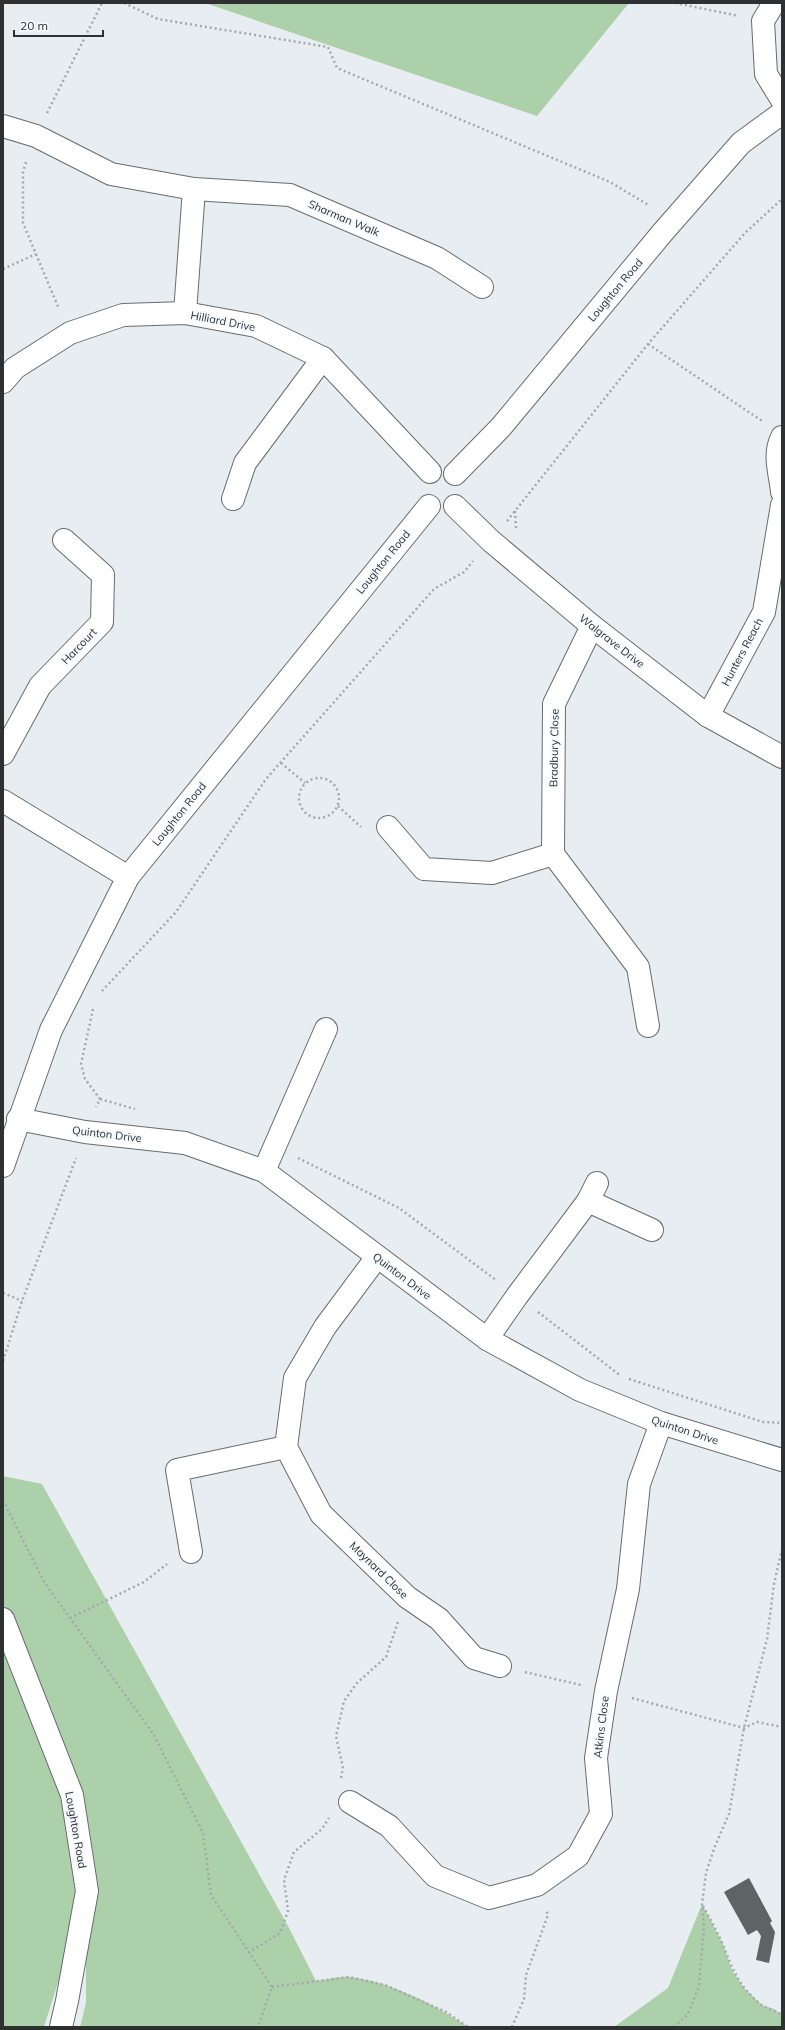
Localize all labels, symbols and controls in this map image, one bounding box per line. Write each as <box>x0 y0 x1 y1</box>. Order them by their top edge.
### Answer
scale bar <box>14 12 103 38</box>
text: 20 m <box>20 18 48 33</box>
street label: Sharman Walk <box>306 197 382 239</box>
street label: Loughton Road <box>585 256 645 324</box>
street label: Hilliard Drive <box>190 308 256 334</box>
street label: Loughton Road <box>353 527 413 597</box>
street label: Walgrave Drive <box>577 611 647 671</box>
street label: Hunters Reach <box>718 615 766 689</box>
street label: Harcourt <box>58 625 100 667</box>
street label: Bradbury Close <box>546 709 562 787</box>
street label: Loughton Road <box>149 779 209 849</box>
street label: Quinton Drive <box>71 1123 143 1145</box>
street label: Quinton Drive <box>370 1249 434 1303</box>
street label: Quinton Drive <box>650 1413 720 1447</box>
street label: Maynard Close <box>347 1539 411 1601</box>
street label: Atkins Close <box>590 1695 612 1759</box>
street label: Loughton Road <box>62 1790 90 1870</box>

